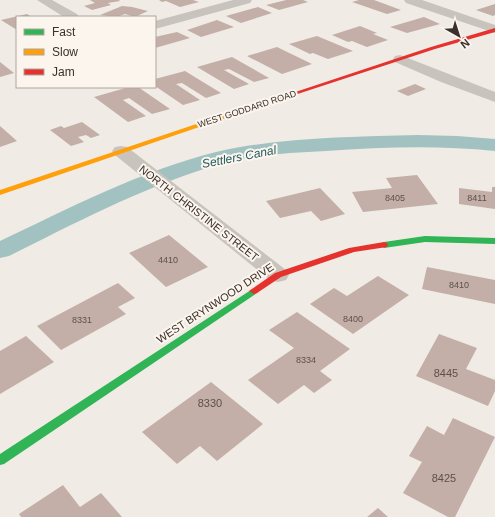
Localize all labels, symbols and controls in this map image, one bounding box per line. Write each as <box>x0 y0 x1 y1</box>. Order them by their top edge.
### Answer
legend <box>16 16 156 88</box>
north arrow <box>439 16 479 56</box>
text: Fast <box>52 25 76 39</box>
text: N <box>458 37 472 51</box>
text: Slow <box>52 45 78 59</box>
text: Jam <box>52 65 75 79</box>
street label: WEST GODDARD ROAD <box>197 88 298 130</box>
water label: Settlers Canal <box>201 143 278 171</box>
street label: NORTH CHRISTINE STREET <box>137 163 261 263</box>
house number: 8405 <box>385 193 405 203</box>
house number: 8411 <box>467 193 487 203</box>
house number: 4410 <box>158 255 178 265</box>
street label: WEST BRYNWOOD DRIVE <box>154 261 276 345</box>
house number: 8410 <box>449 280 469 290</box>
house number: 8400 <box>343 314 363 324</box>
house number: 8331 <box>72 315 92 325</box>
house number: 8334 <box>296 355 316 365</box>
house number: 8445 <box>434 367 458 379</box>
house number: 8330 <box>198 397 222 409</box>
house number: 8425 <box>432 472 456 484</box>

